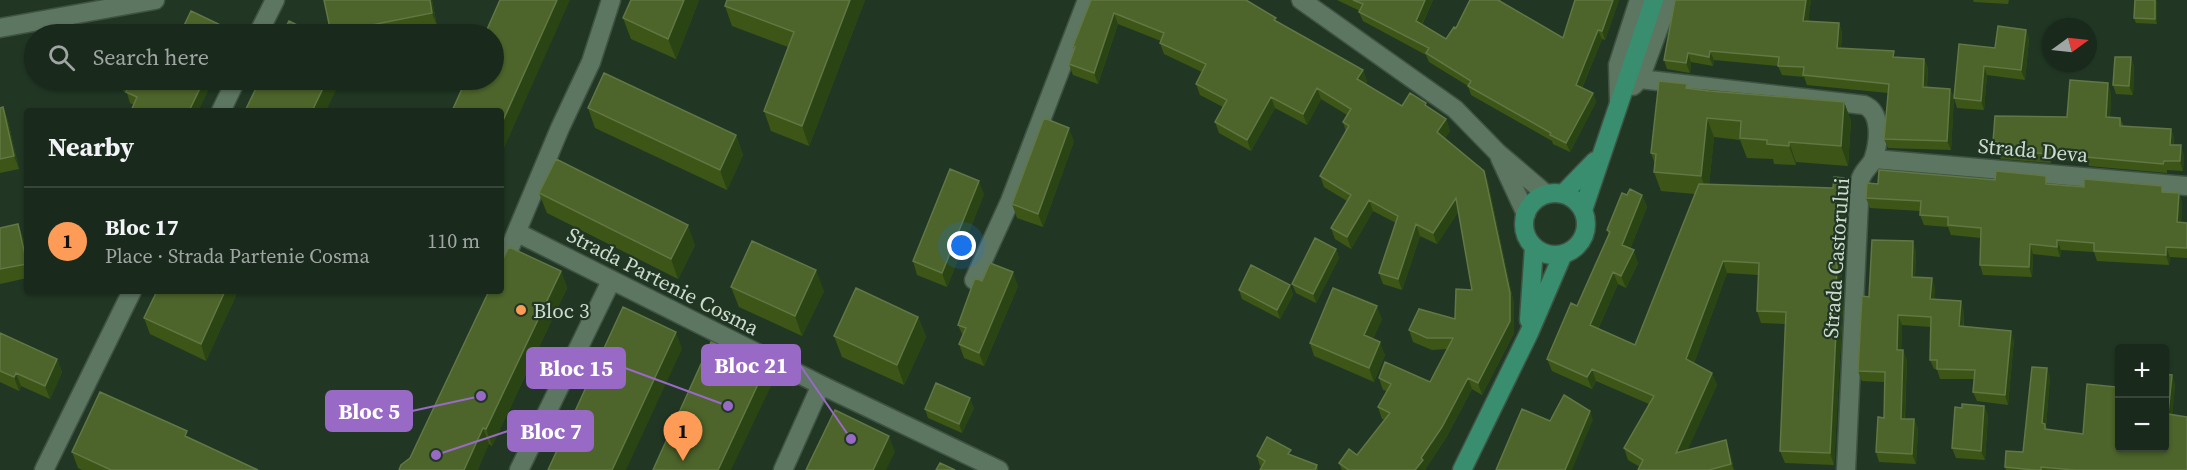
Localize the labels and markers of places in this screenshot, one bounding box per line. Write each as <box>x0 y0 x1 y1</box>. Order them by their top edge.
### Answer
place label: Bloc 3 <box>533 296 589 325</box>
marker: Bloc 3 <box>514 303 528 317</box>
callout: Bloc 21 <box>702 345 800 385</box>
callout: Bloc 15 <box>527 348 625 388</box>
callout: Bloc 5 <box>326 391 412 431</box>
callout: Bloc 7 <box>508 411 593 451</box>
pin: 1 <box>664 412 702 461</box>

